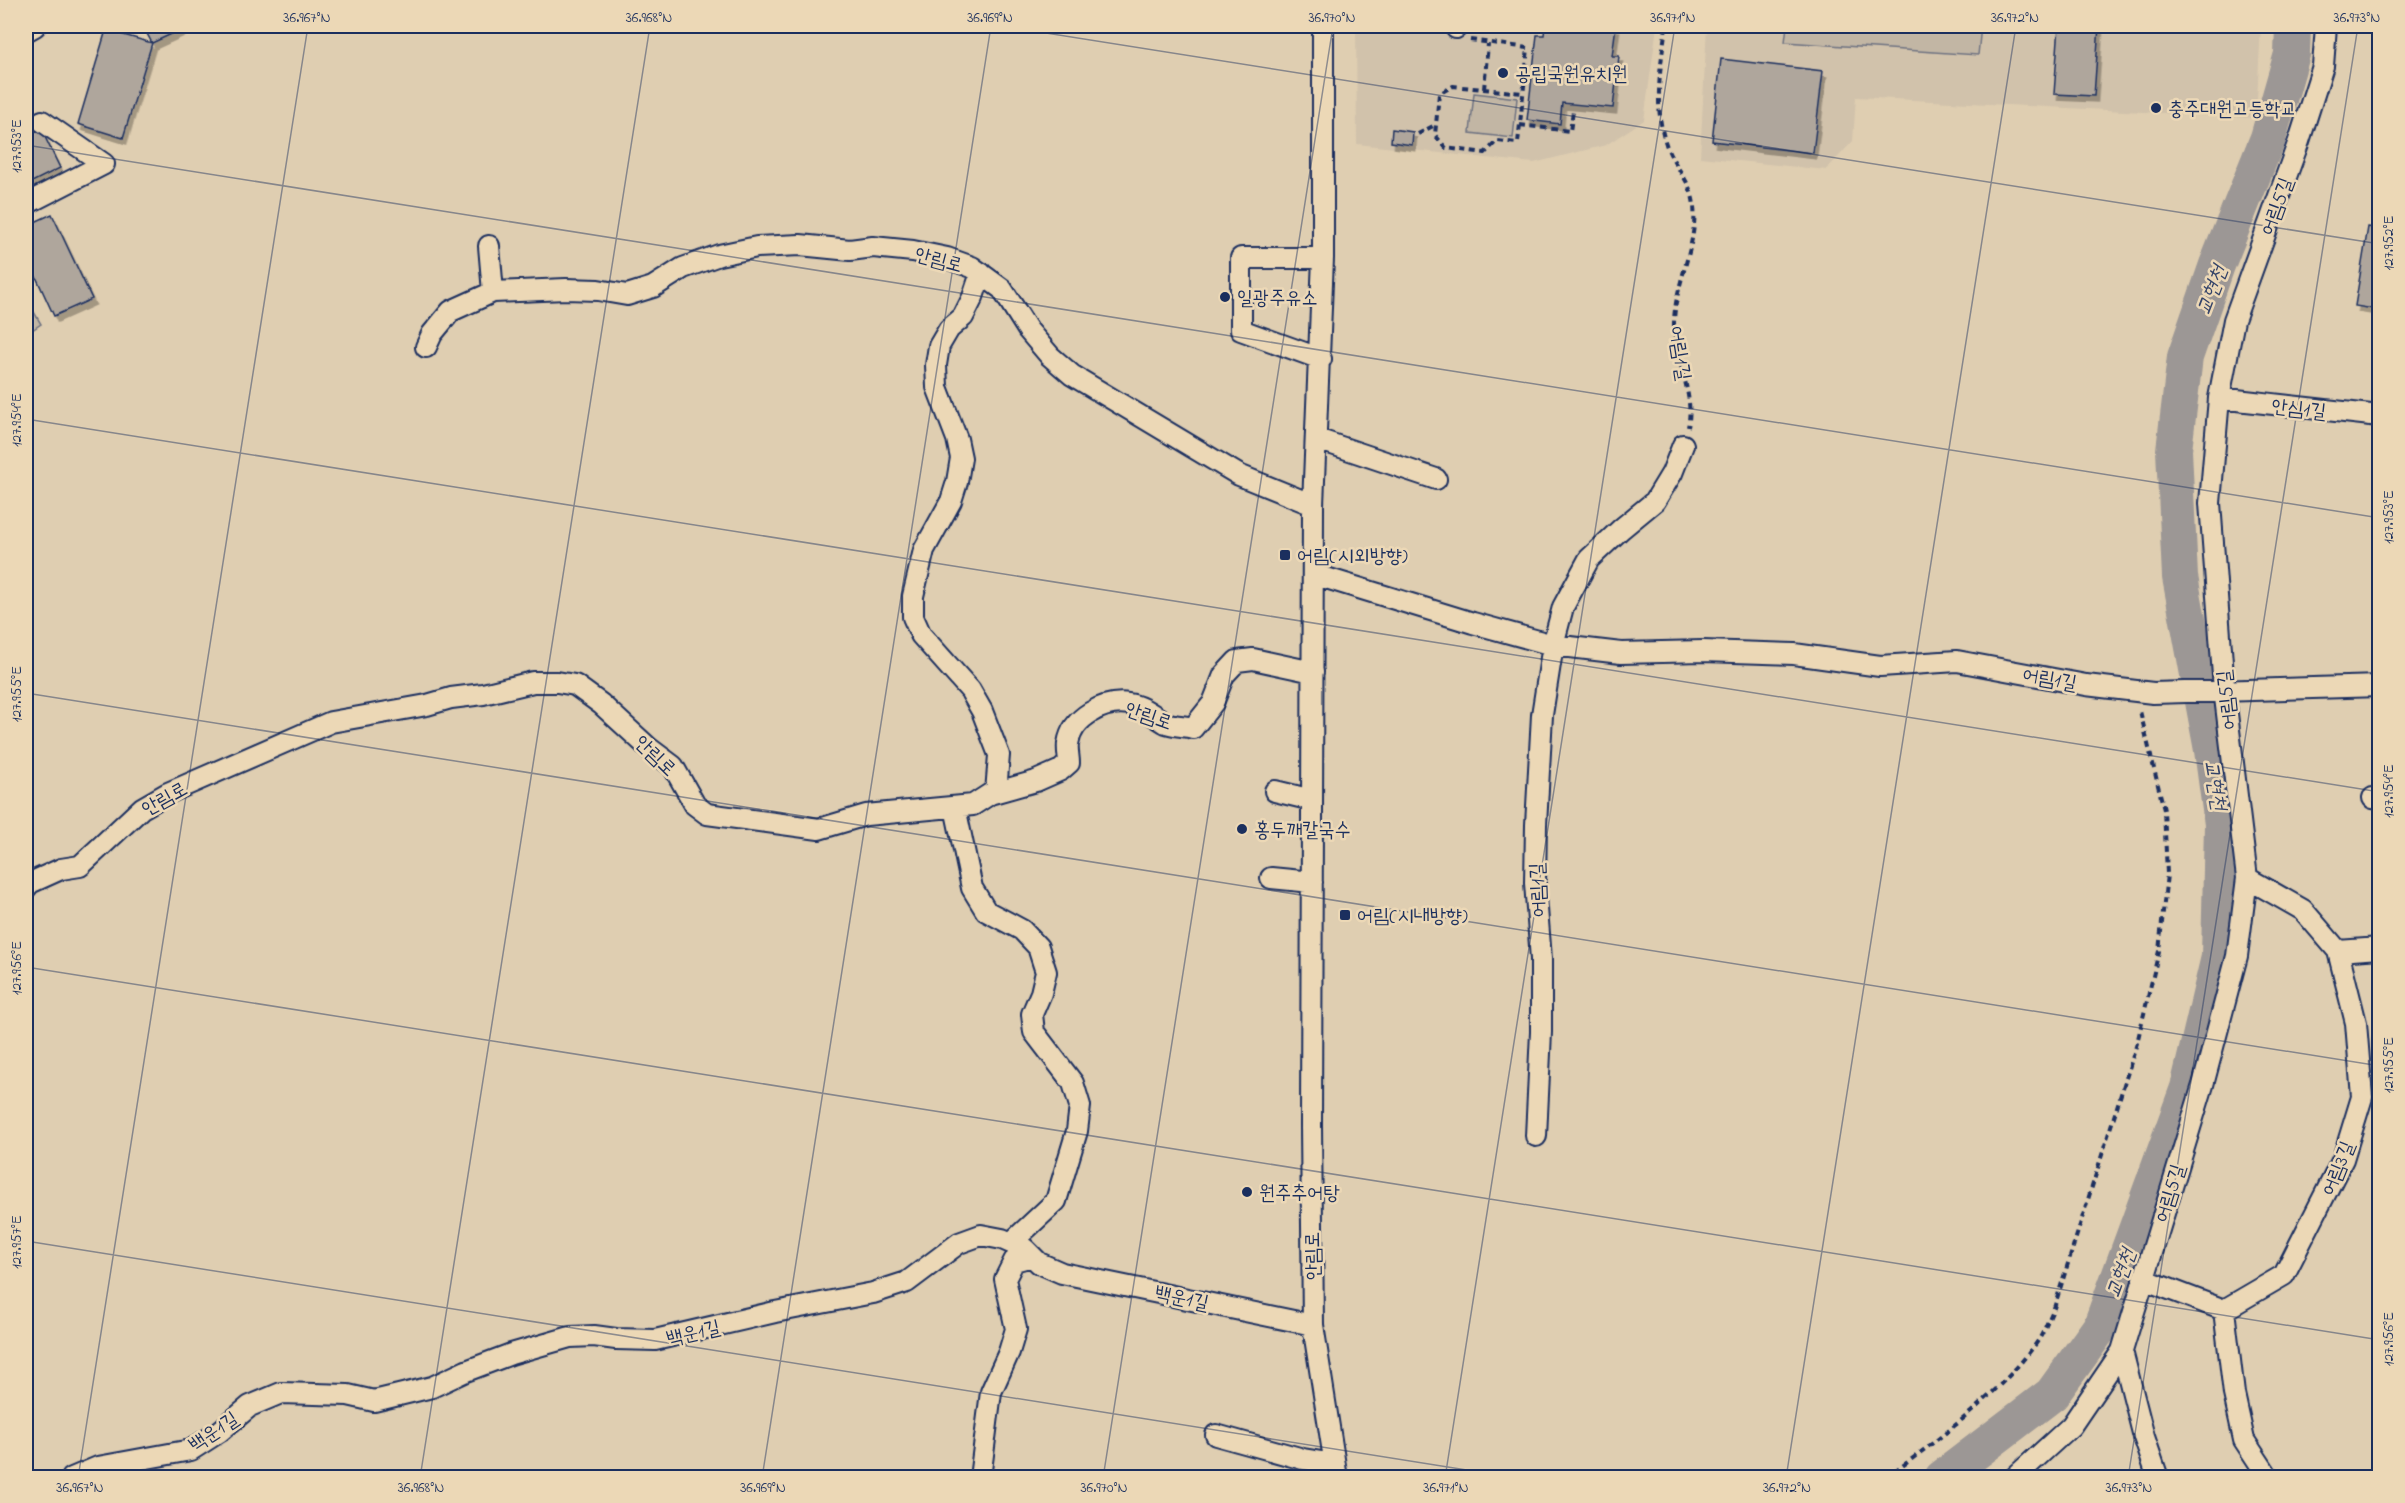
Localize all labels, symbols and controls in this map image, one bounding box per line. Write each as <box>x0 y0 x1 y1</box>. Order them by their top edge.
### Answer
text: 36.967°N <box>283 7 331 29</box>
text: 36.968°N <box>626 7 672 29</box>
text: 36.969°N <box>967 7 1013 29</box>
text: 36.970°N <box>1308 7 1356 29</box>
text: 36.971°N <box>1650 7 1696 29</box>
text: 36.972°N <box>1991 7 2039 29</box>
text: 36.973°N <box>2334 7 2380 29</box>
place label: 공립국원유치원 <box>1515 61 1628 90</box>
marker: 공립국원유치원 <box>1496 66 1510 80</box>
place label: 충주대원고등학교 <box>2168 96 2297 125</box>
marker: 충주대원고등학교 <box>2149 101 2163 115</box>
text: 127.953°E <box>6 119 28 173</box>
street label: 어림5길 <box>2255 174 2302 240</box>
text: 127.952°E <box>2378 215 2400 271</box>
street label: 안림로 <box>911 241 965 282</box>
water label: 교현천 <box>2190 260 2237 320</box>
place label: 일광주유소 <box>1237 285 1317 314</box>
marker: 일광주유소 <box>1218 290 1232 304</box>
street label: 어림1길 <box>1660 324 1697 383</box>
text: 127.954°E <box>6 393 28 447</box>
street label: 안심1길 <box>2270 393 2327 428</box>
text: 127.953°E <box>2378 490 2400 544</box>
place label: 어림(시외방향) <box>1297 543 1408 572</box>
marker: 어림(시외방향) <box>1278 548 1292 562</box>
street label: 어림1길 <box>2020 661 2079 699</box>
text: 127.955°E <box>6 666 28 722</box>
street label: 어림5길 <box>2211 669 2246 731</box>
street label: 안림로 <box>1121 696 1176 739</box>
street label: 안림로 <box>627 730 682 784</box>
water label: 교현천 <box>2195 758 2234 815</box>
text: 127.954°E <box>2378 764 2400 818</box>
street label: 안림로 <box>137 776 193 825</box>
place label: 홍두깨칼국수 <box>1254 817 1351 846</box>
marker: 홍두깨칼국수 <box>1235 822 1249 836</box>
street label: 어림1길 <box>1524 862 1555 918</box>
place label: 어림(시내방향) <box>1357 903 1468 932</box>
marker: 어림(시내방향) <box>1338 908 1352 922</box>
text: 127.956°E <box>6 941 28 995</box>
text: 127.955°E <box>2378 1037 2400 1093</box>
street label: 어림3길 <box>2315 1137 2363 1201</box>
street label: 어림5길 <box>2149 1161 2194 1227</box>
place label: 원주추어탕 <box>1259 1180 1339 1209</box>
marker: 원주추어탕 <box>1240 1185 1254 1199</box>
text: 127.957°E <box>6 1215 28 1269</box>
street label: 안림로 <box>1300 1232 1329 1280</box>
water label: 교현천 <box>2099 1243 2145 1303</box>
street label: 백운1길 <box>1152 1280 1211 1319</box>
text: 127.956°E <box>2378 1312 2400 1366</box>
street label: 백운1길 <box>664 1314 723 1355</box>
street label: 백운1길 <box>184 1406 245 1460</box>
text: 36.967°N <box>56 1477 104 1499</box>
text: 36.968°N <box>398 1477 444 1499</box>
text: 36.969°N <box>740 1477 786 1499</box>
text: 36.970°N <box>1080 1477 1128 1499</box>
text: 36.971°N <box>1423 1477 1469 1499</box>
text: 36.972°N <box>1763 1477 1811 1499</box>
text: 36.973°N <box>2106 1477 2152 1499</box>

